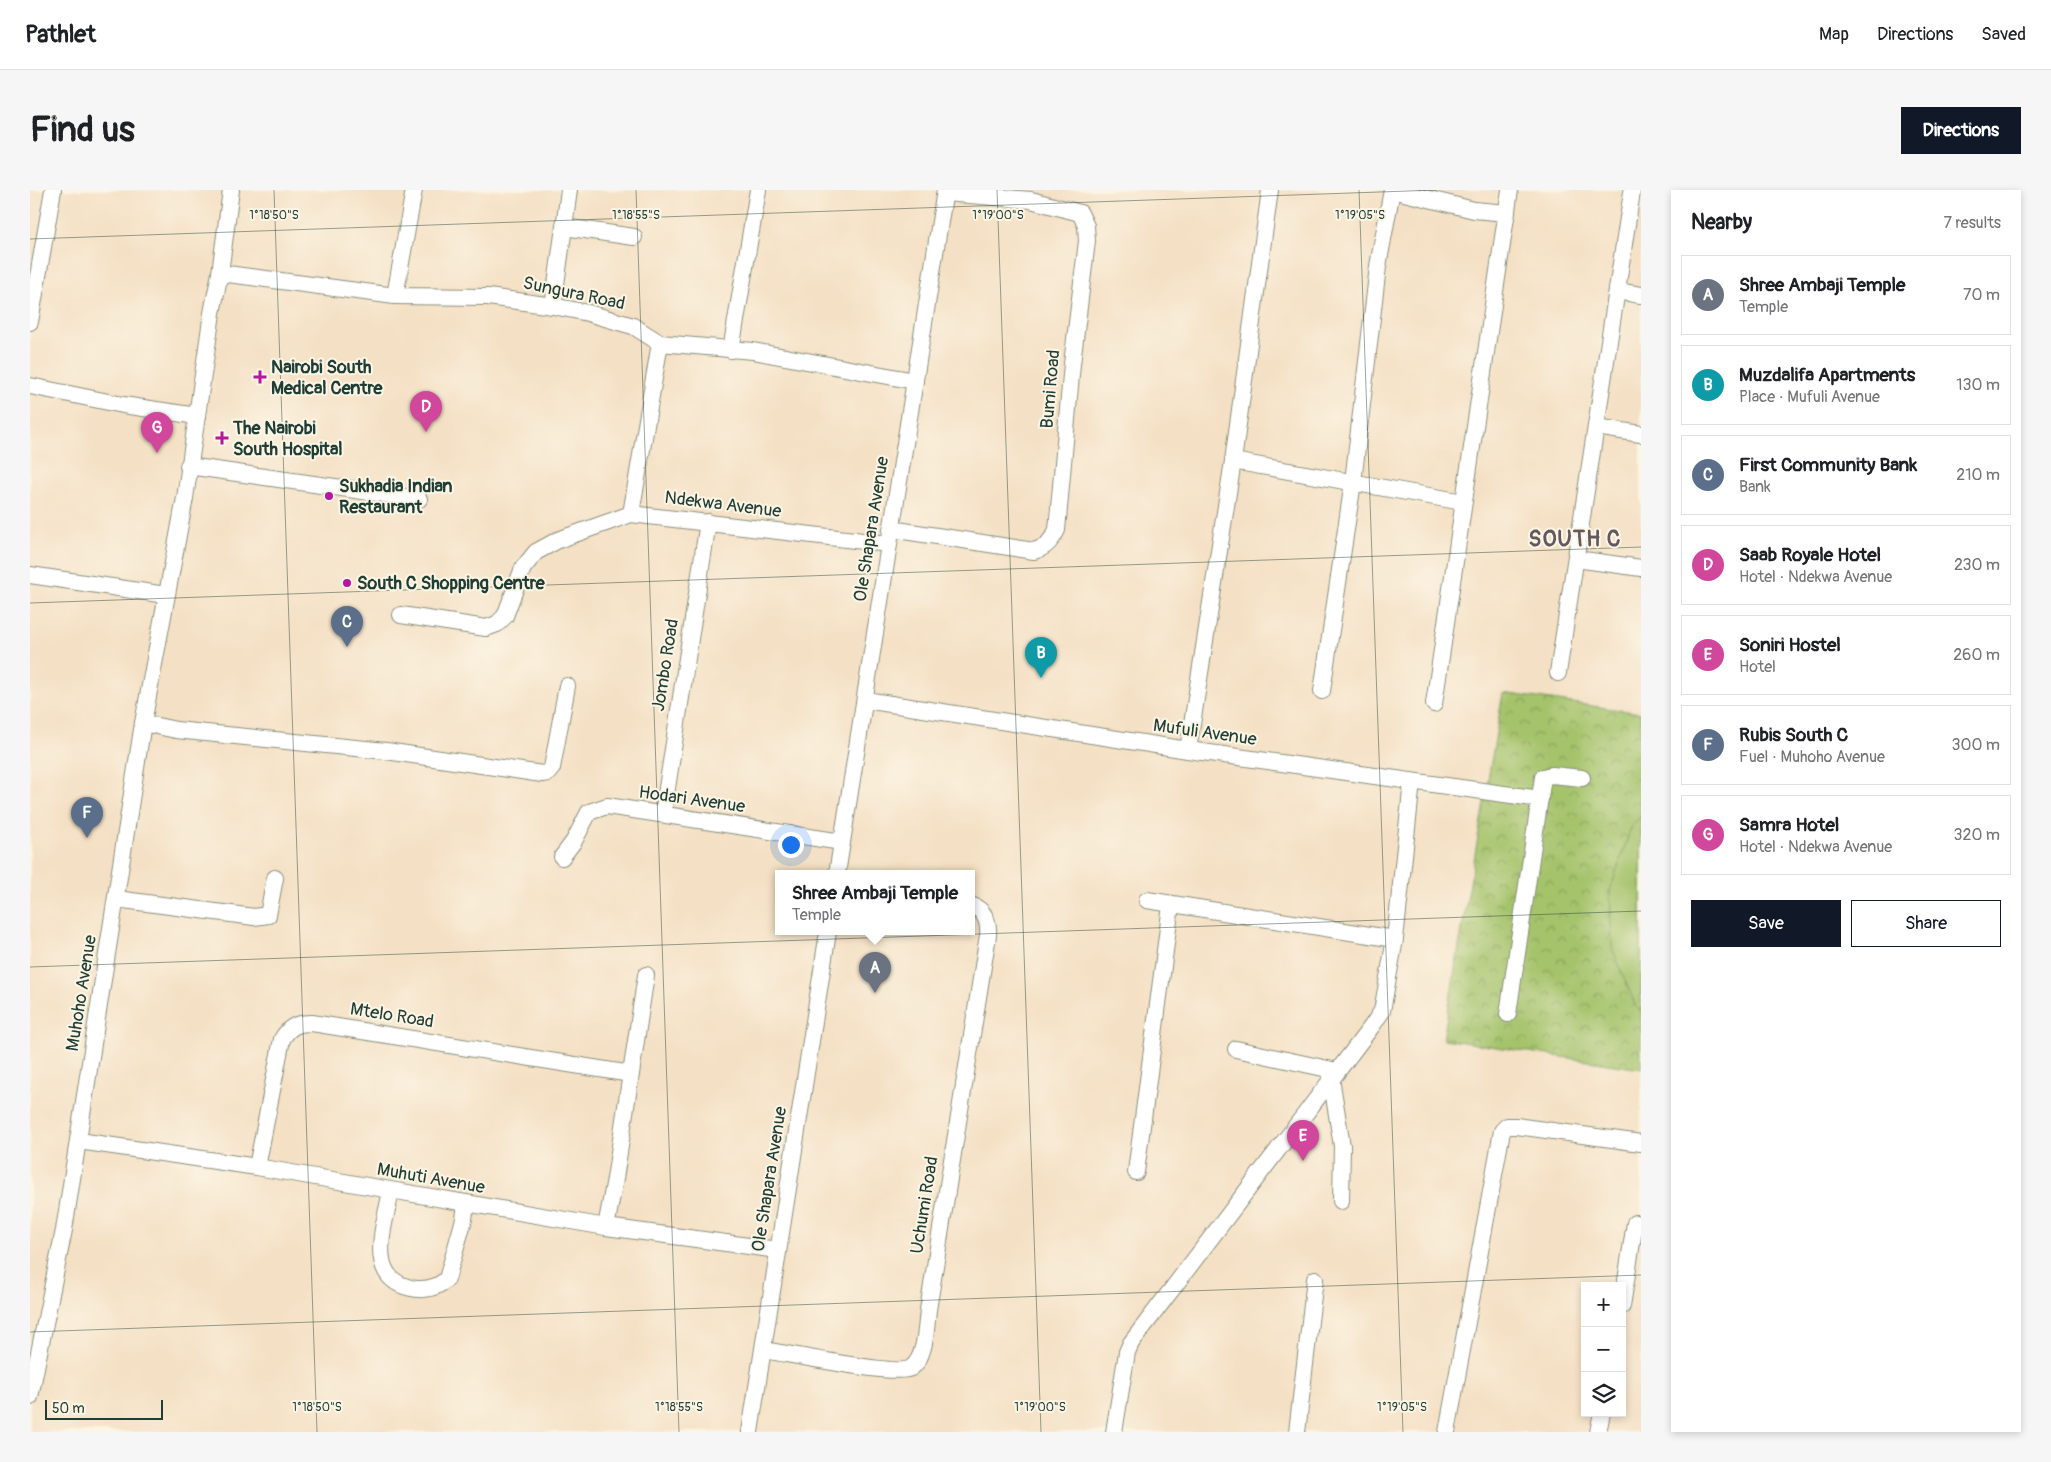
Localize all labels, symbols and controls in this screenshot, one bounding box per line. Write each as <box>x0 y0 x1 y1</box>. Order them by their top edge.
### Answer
text: Pathlet <box>25 20 96 49</box>
text: Map <box>1819 23 1849 46</box>
text: Directions <box>1877 23 1953 46</box>
text: Saved <box>1981 23 2026 46</box>
button: Directions <box>1901 107 2021 154</box>
text: Find us <box>30 108 135 152</box>
text: 1°18'50"S <box>249 208 299 223</box>
text: 1°18'55"S <box>612 208 660 223</box>
text: 1°19'00"S <box>972 208 1024 223</box>
text: 1°19'05"S <box>1335 208 1385 223</box>
text: Nearby <box>1691 209 1752 236</box>
text: 7 results <box>1943 213 2001 233</box>
street label: Sungura Road <box>521 271 627 316</box>
text: Shree Ambaji Temple <box>1739 273 1905 297</box>
text: A <box>1703 285 1713 305</box>
text: 70 m <box>1963 285 2000 305</box>
text: Temple <box>1739 297 1788 317</box>
street label: Bumi Road <box>1036 349 1065 429</box>
place label: Nairobi South Medical Centre <box>271 356 384 400</box>
text: Muzdalifa Apartments <box>1739 363 1915 387</box>
marker: Nairobi South Medical Centre <box>253 370 267 384</box>
text: B <box>1703 375 1713 395</box>
text: 130 m <box>1956 375 2000 395</box>
text: Place · Mufuli Avenue <box>1739 387 1880 407</box>
pin: D <box>410 391 442 432</box>
pin: G <box>141 412 173 453</box>
place label: The Nairobi South Hospital <box>232 417 343 461</box>
marker: The Nairobi South Hospital <box>215 431 229 445</box>
text: First Community Bank <box>1739 453 1917 477</box>
street label: Ole Shapara Avenue <box>849 455 894 603</box>
text: C <box>1703 465 1713 485</box>
text: 210 m <box>1956 465 2000 485</box>
place label: Sukhadia Indian Restaurant <box>339 475 452 519</box>
text: Bank <box>1739 477 1771 497</box>
street label: Ndekwa Avenue <box>663 486 783 523</box>
marker: Sukhadia Indian Restaurant <box>323 490 335 502</box>
district label: SOUTH C <box>1529 525 1621 553</box>
text: Saab Royale Hotel <box>1739 543 1881 567</box>
text: D <box>1703 555 1713 575</box>
text: 230 m <box>1954 555 2000 575</box>
text: Hotel · Ndekwa Avenue <box>1739 567 1892 587</box>
place label: South C Shopping Centre <box>357 572 546 595</box>
marker: South C Shopping Centre <box>341 577 353 589</box>
pin: C <box>331 606 363 647</box>
street label: Jombo Road <box>647 617 684 713</box>
text: Soniri Hostel <box>1739 633 1841 657</box>
pin: B <box>1025 637 1057 678</box>
text: E <box>1704 645 1712 665</box>
text: 260 m <box>1953 645 2000 665</box>
text: Hotel <box>1739 657 1776 677</box>
street label: Mufuli Avenue <box>1152 714 1258 751</box>
text: Rubis South C <box>1739 723 1848 747</box>
text: F <box>1703 735 1713 755</box>
text: 300 m <box>1952 735 2000 755</box>
text: Fuel · Muhoho Avenue <box>1739 747 1885 767</box>
street label: Hodari Avenue <box>637 781 747 818</box>
pin: F <box>71 797 103 838</box>
text: Samra Hotel <box>1739 813 1839 837</box>
text: G <box>1703 825 1713 845</box>
text: 320 m <box>1954 825 2000 845</box>
your location <box>778 832 804 858</box>
text: Hotel · Ndekwa Avenue <box>1739 837 1892 857</box>
popup <box>775 870 975 935</box>
text: Shree Ambaji Temple <box>792 881 958 905</box>
button: Save <box>1691 900 1841 947</box>
button: Share <box>1851 900 2001 947</box>
text: Temple <box>792 905 841 925</box>
street label: Muhoho Avenue <box>61 933 102 1053</box>
pin: A <box>859 952 891 993</box>
street label: Mtelo Road <box>349 998 435 1033</box>
street label: Ole Shapara Avenue <box>747 1105 792 1253</box>
pin: E <box>1287 1120 1319 1161</box>
street label: Uchumi Road <box>905 1155 944 1255</box>
street label: Muhuti Avenue <box>375 1158 487 1199</box>
map controls <box>1581 1282 1626 1417</box>
button: + <box>1581 1282 1626 1327</box>
button: − <box>1581 1327 1626 1372</box>
button: layers <box>1581 1372 1626 1417</box>
scale bar <box>45 1397 162 1420</box>
text: 50 m <box>52 1400 85 1417</box>
text: 1°18'50"S <box>292 1400 342 1415</box>
text: 1°18'55"S <box>655 1400 703 1415</box>
text: 1°19'00"S <box>1014 1400 1066 1415</box>
text: 1°19'05"S <box>1377 1400 1427 1415</box>

